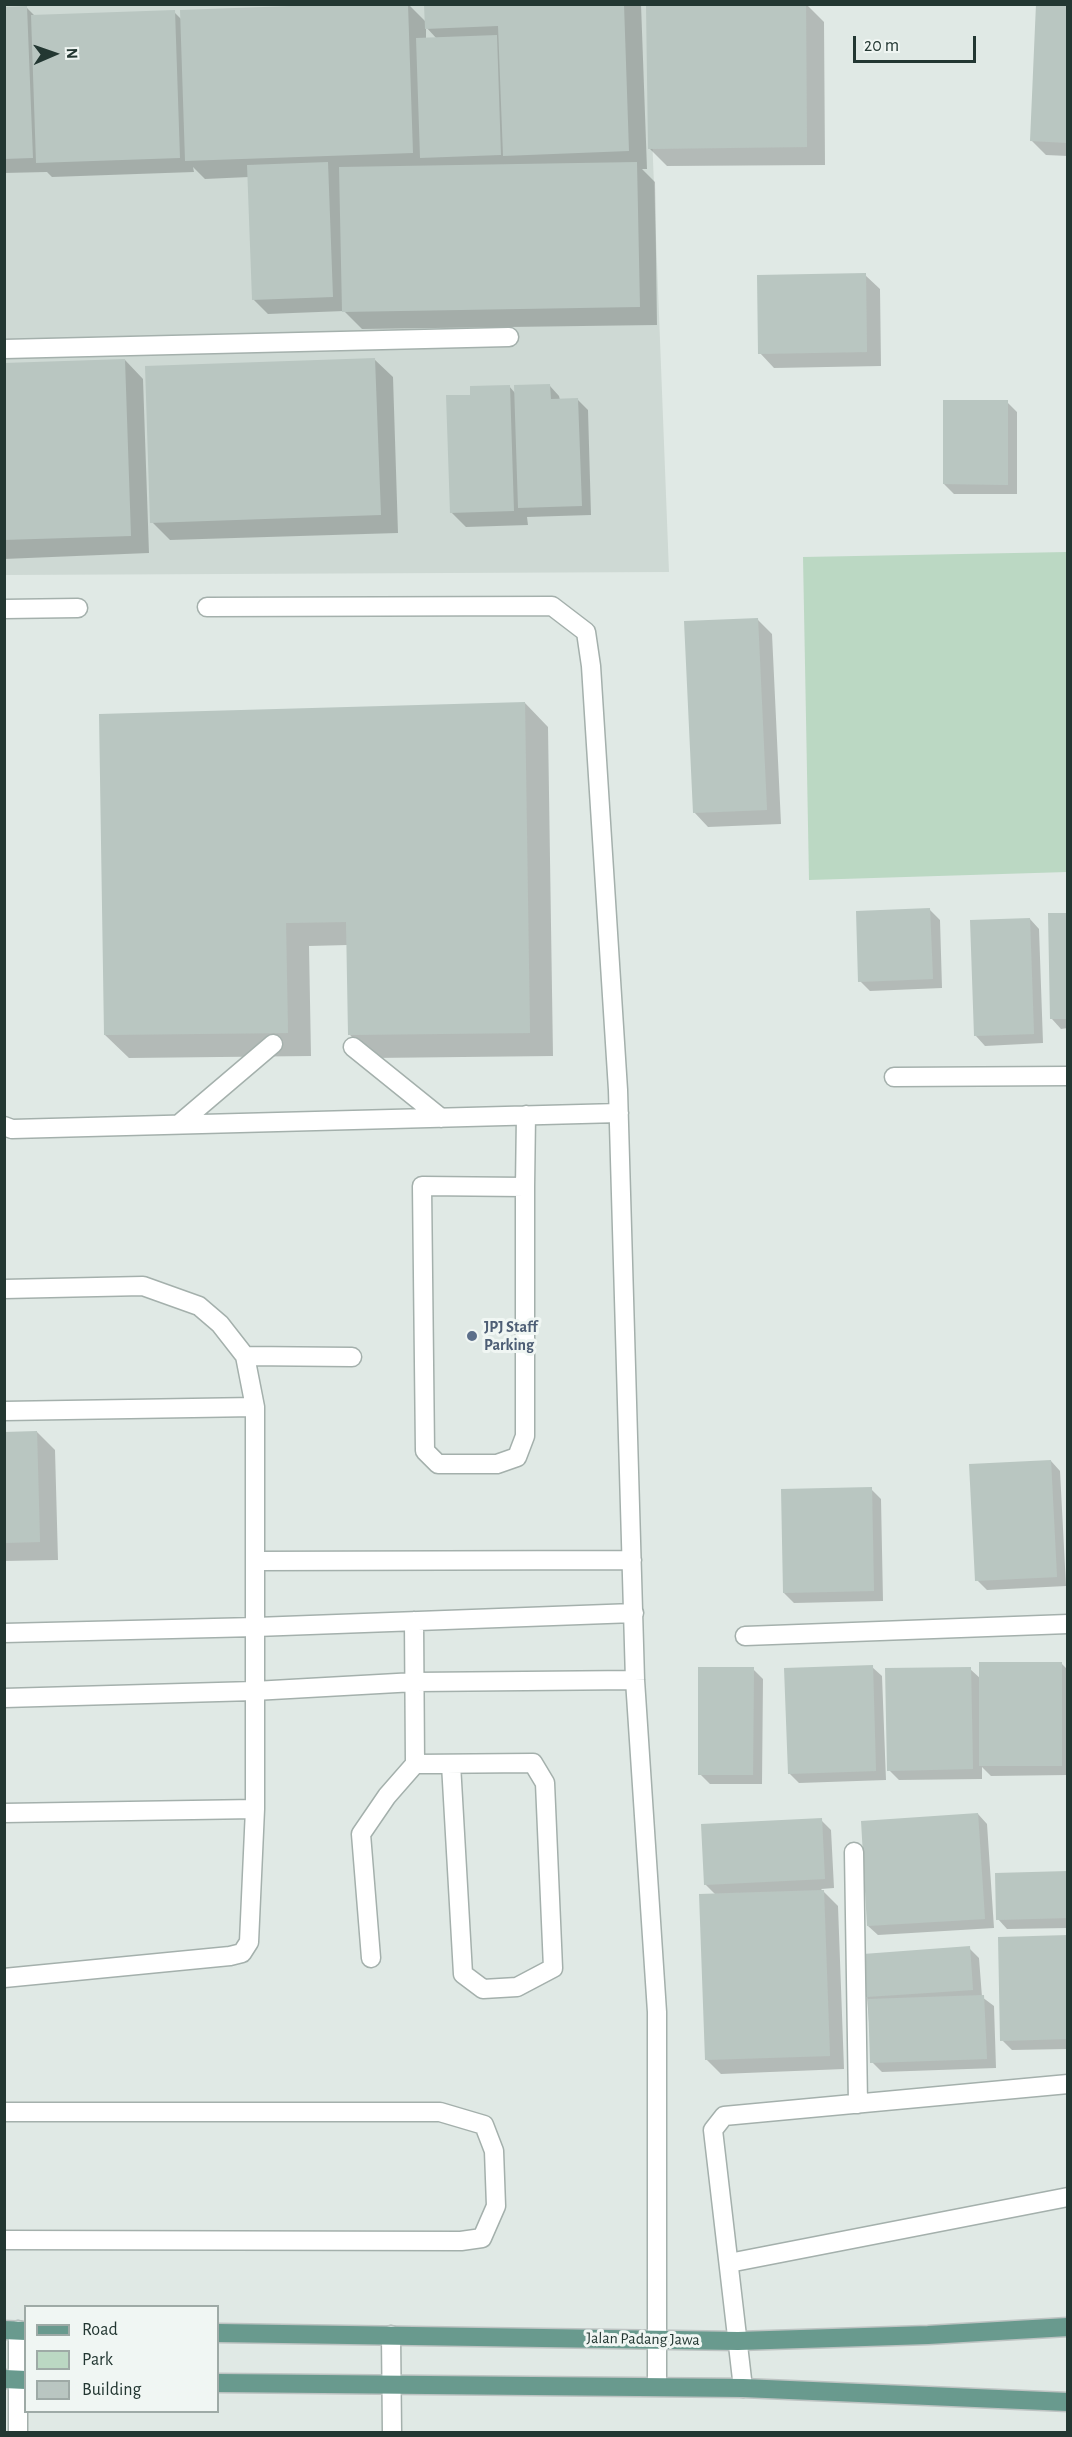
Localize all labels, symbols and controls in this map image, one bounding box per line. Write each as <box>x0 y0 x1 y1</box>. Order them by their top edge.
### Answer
north arrow <box>24 24 84 84</box>
scale bar <box>856 24 979 62</box>
text: 20 m <box>864 37 899 55</box>
text: N <box>64 48 80 59</box>
place label: JPJ Staff Parking <box>484 1317 537 1355</box>
marker: JPJ Staff Parking <box>465 1329 479 1343</box>
legend <box>24 2305 219 2413</box>
text: Road <box>82 2321 118 2339</box>
street label: Jalan Padang Jawa <box>586 2328 700 2350</box>
text: Park <box>82 2351 113 2369</box>
text: Building <box>82 2381 141 2399</box>

